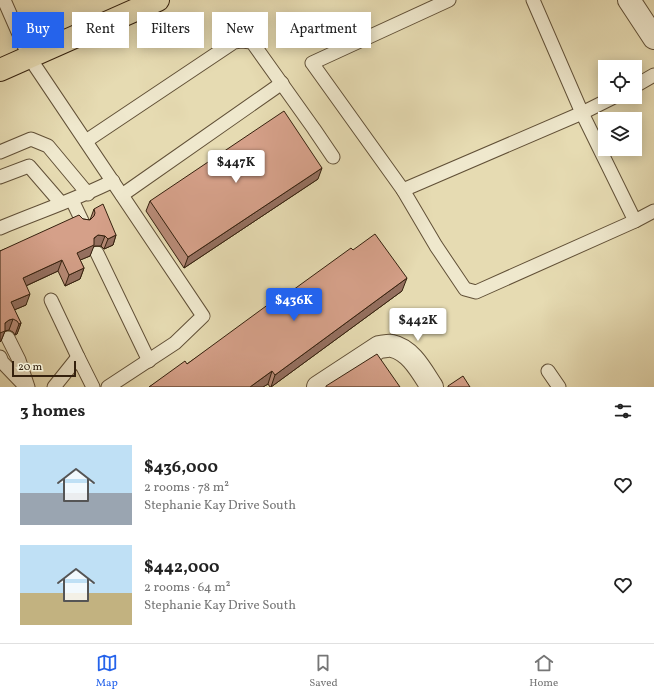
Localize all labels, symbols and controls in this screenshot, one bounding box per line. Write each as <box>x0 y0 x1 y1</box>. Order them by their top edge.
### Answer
chip: Buy <box>12 12 64 48</box>
chip: Rent <box>72 12 129 48</box>
chip: Filters <box>137 12 204 48</box>
chip: New <box>212 12 268 48</box>
chip: Apartment <box>276 12 371 48</box>
map controls <box>598 60 642 156</box>
button: locate <box>598 60 642 104</box>
button: layers <box>598 112 642 156</box>
pin: $447K <box>208 150 264 184</box>
text: $447K <box>217 154 255 172</box>
pin: $436K <box>266 288 322 322</box>
text: $436K <box>275 292 313 310</box>
pin: $442K <box>390 308 446 342</box>
text: $442K <box>398 312 438 330</box>
scale bar <box>12 359 76 378</box>
text: 20 m <box>18 360 42 375</box>
text: 3 homes <box>20 400 85 423</box>
icon: filters <box>612 400 634 422</box>
text: $436,000 <box>144 456 218 479</box>
icon: home <box>52 461 100 509</box>
icon: heart <box>612 474 634 496</box>
text: 2 rooms · 78 m² <box>144 479 229 497</box>
text: Stephanie Kay Drive South <box>144 497 296 515</box>
text: $442,000 <box>144 556 220 579</box>
icon: home <box>52 561 100 609</box>
icon: heart <box>612 574 634 596</box>
text: 2 rooms · 64 m² <box>144 579 231 597</box>
text: Stephanie Kay Drive South <box>144 597 296 615</box>
tab: Map <box>96 652 118 691</box>
tab: Saved <box>309 652 338 691</box>
tab: Home <box>529 652 558 691</box>

